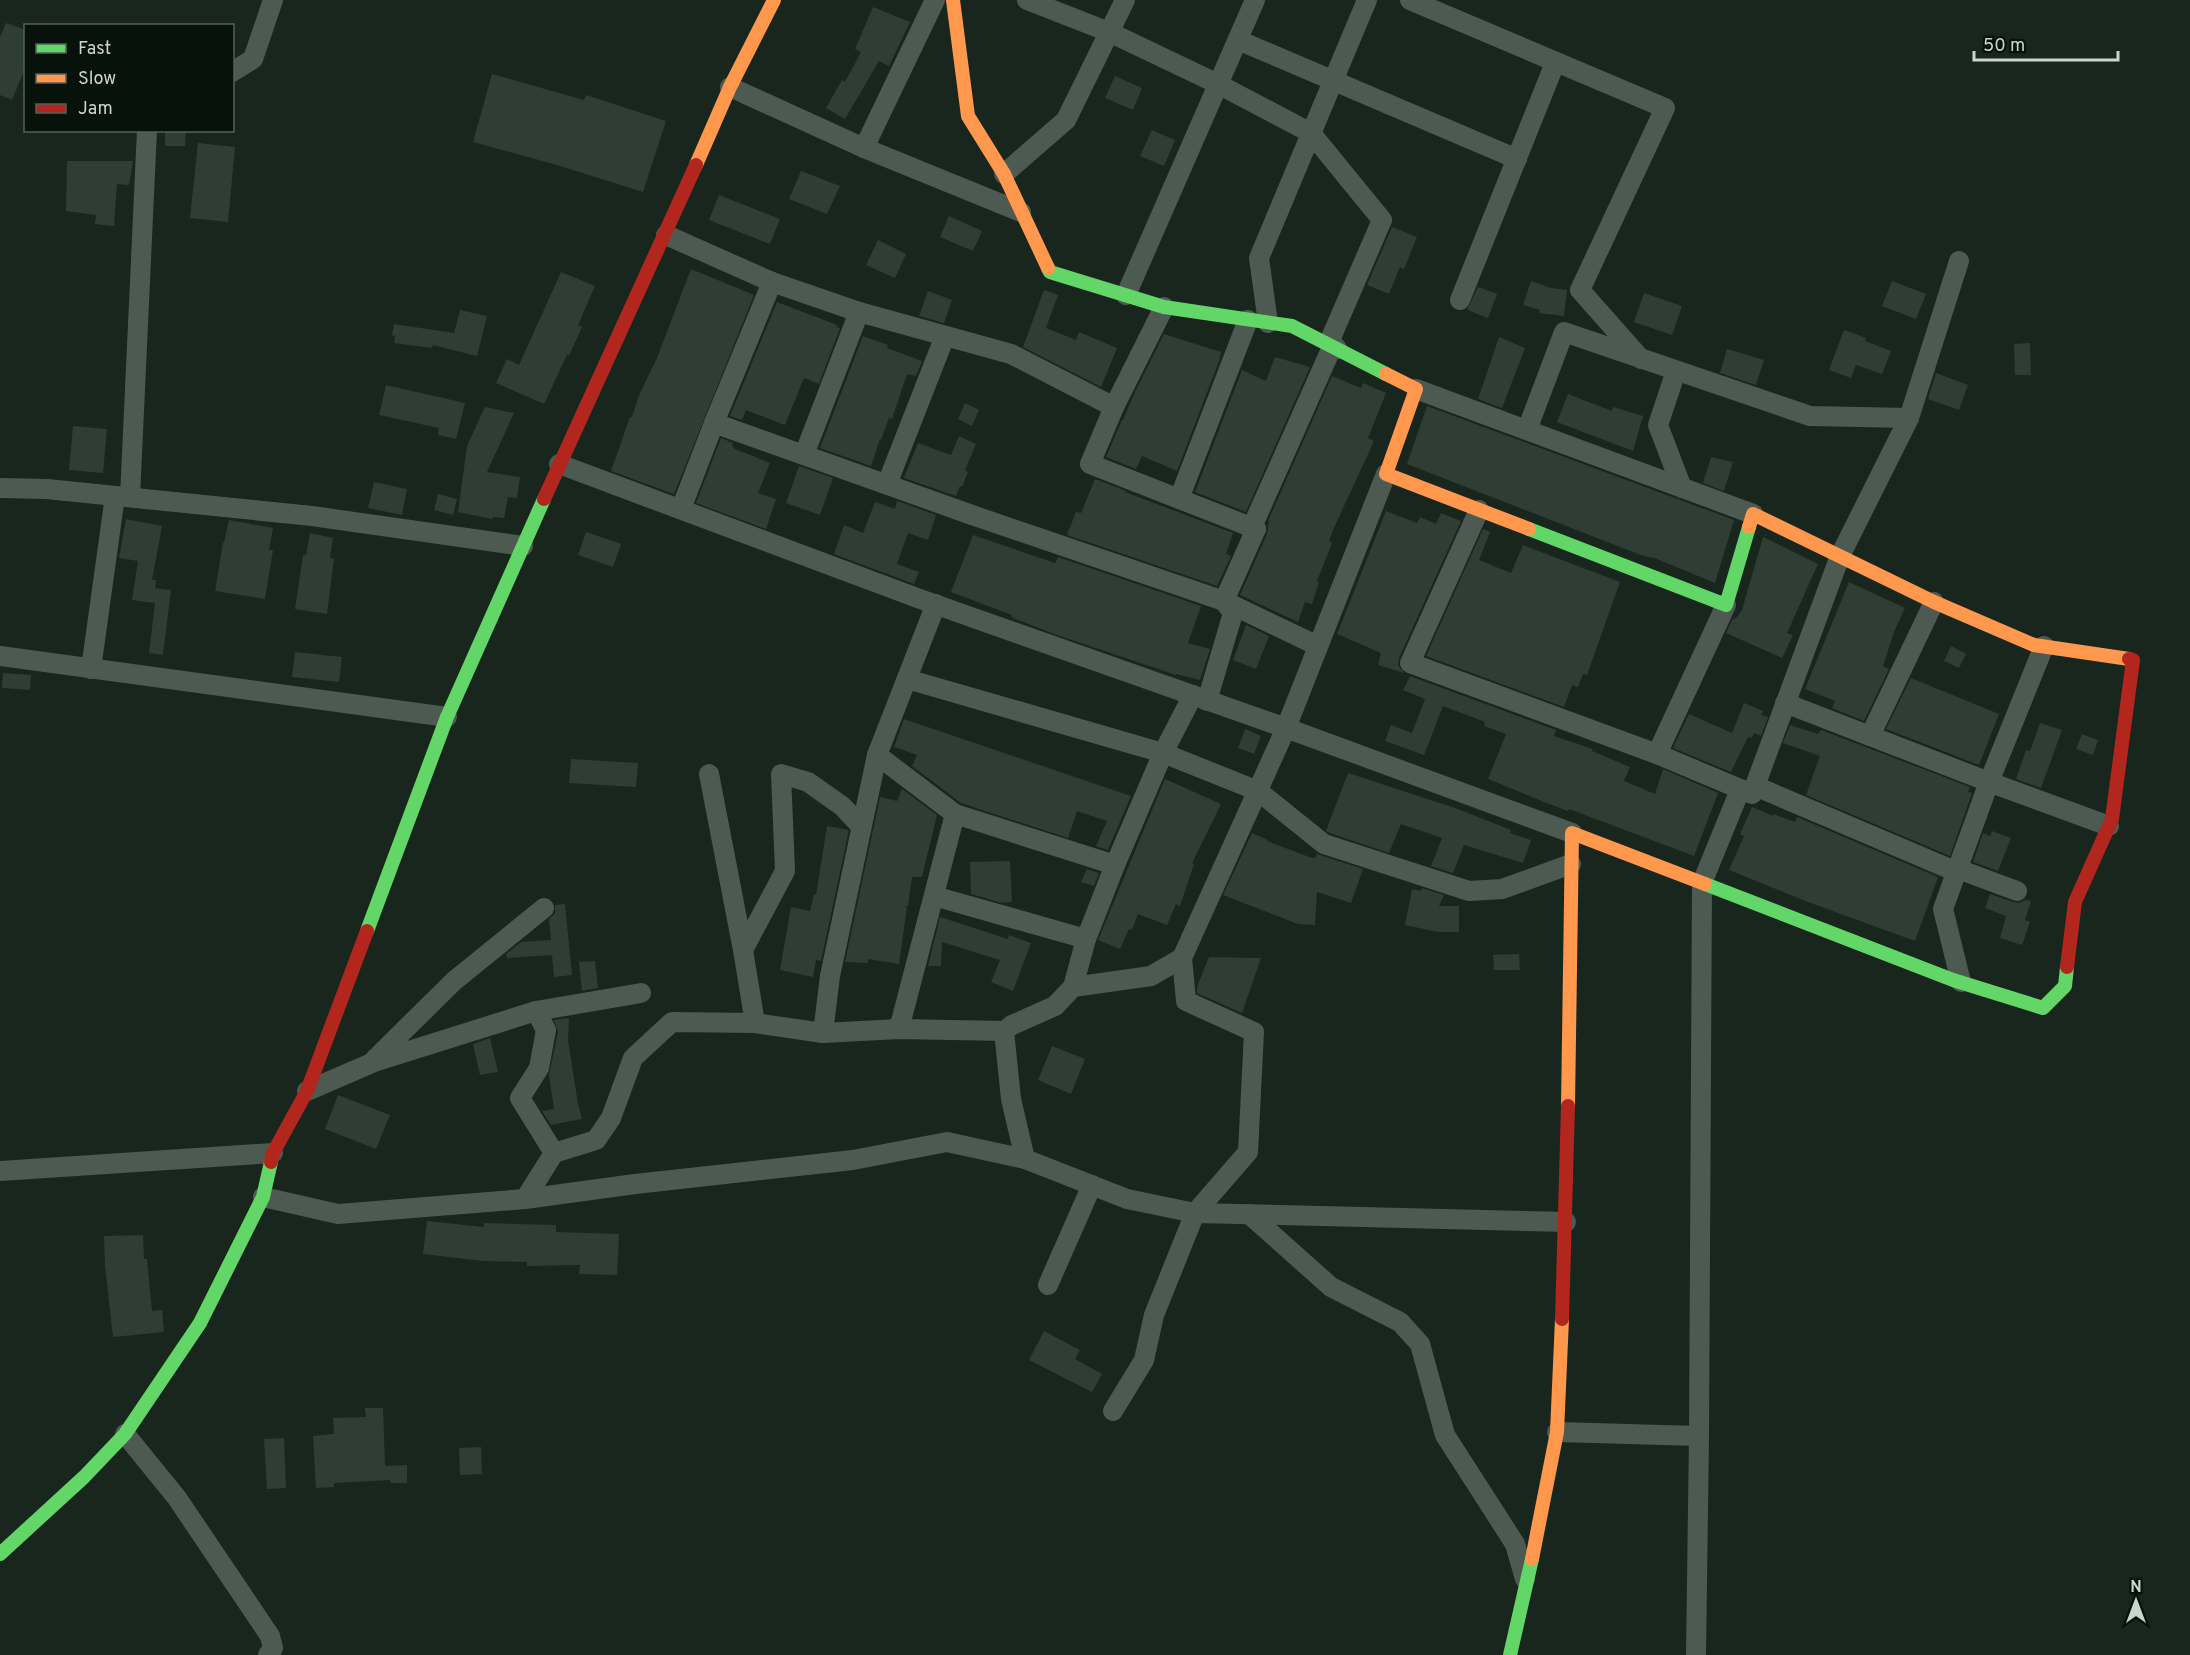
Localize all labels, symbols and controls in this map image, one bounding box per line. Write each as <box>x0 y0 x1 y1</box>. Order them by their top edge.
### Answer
legend <box>24 24 234 132</box>
scale bar <box>1974 24 2118 62</box>
text: 50 m <box>1983 35 2025 58</box>
text: Fast <box>78 38 111 61</box>
text: Slow <box>78 68 116 91</box>
text: Jam <box>78 98 113 121</box>
north arrow <box>2106 1571 2166 1631</box>
text: N <box>2130 1578 2142 1598</box>

